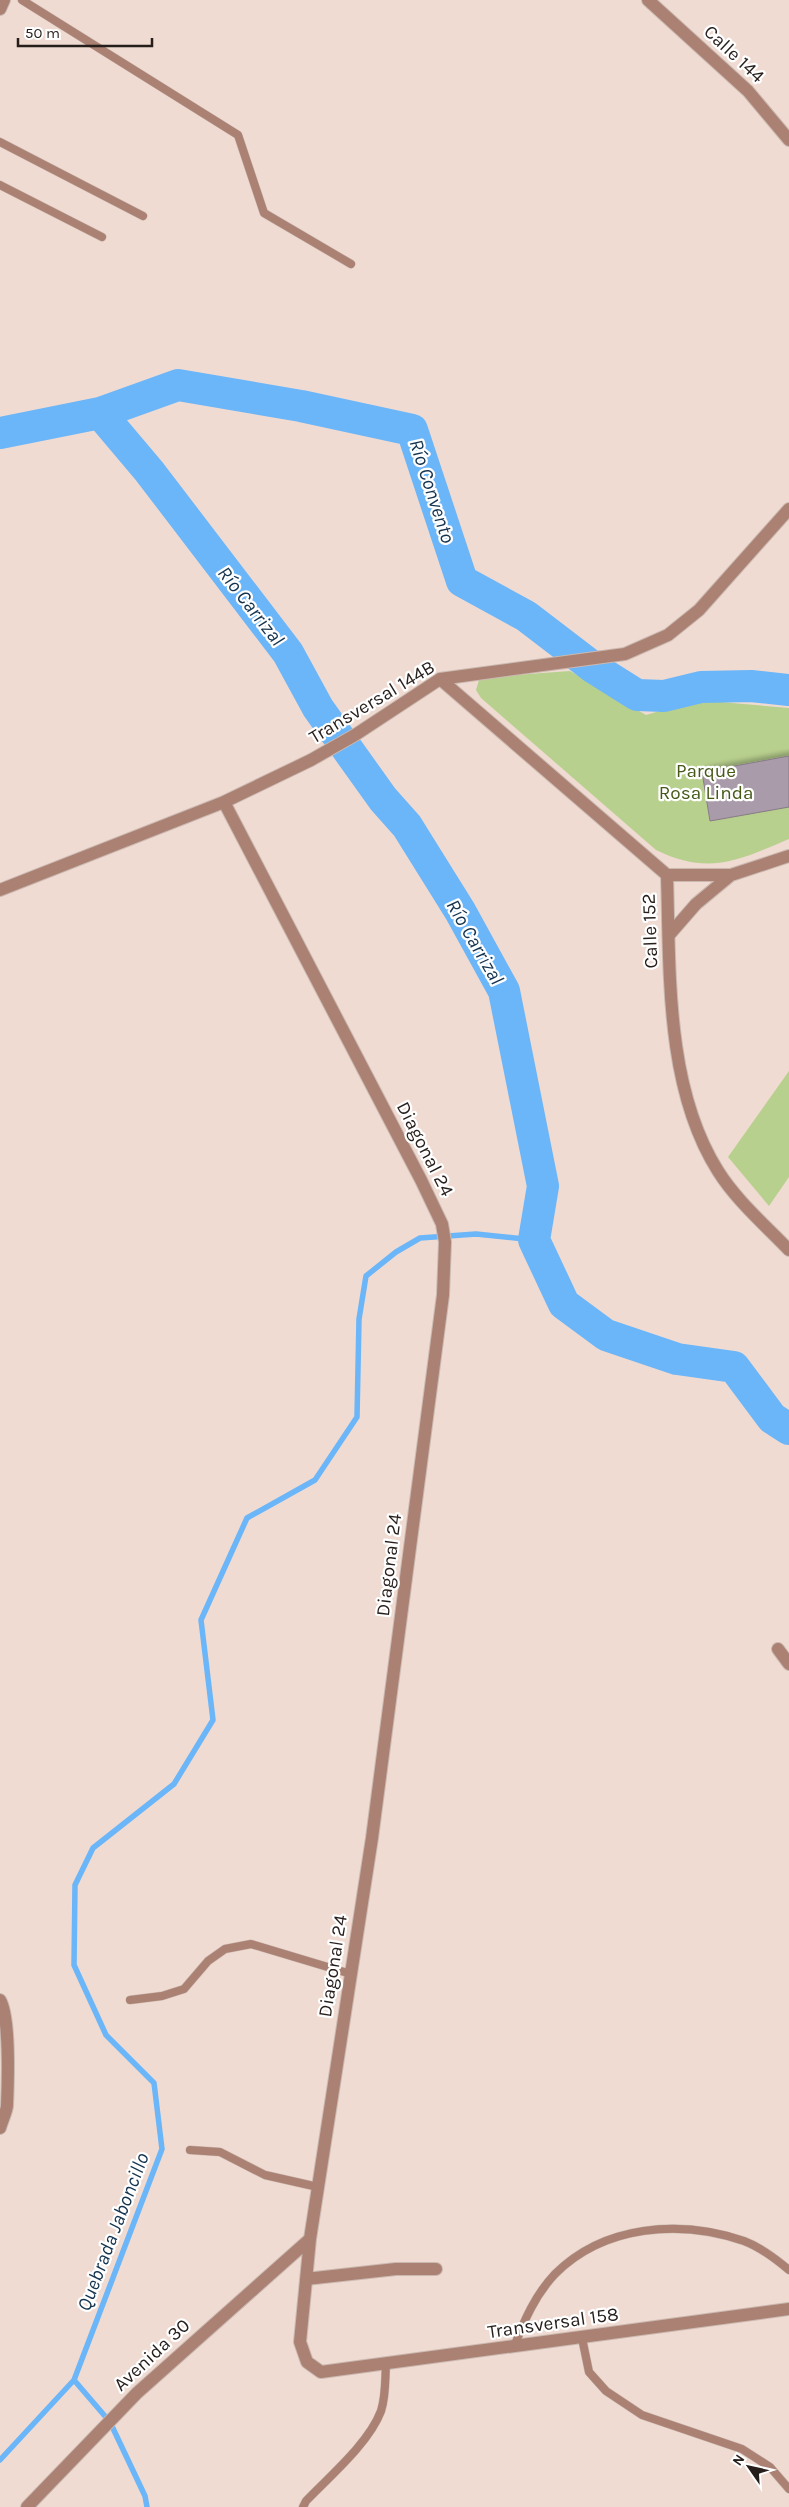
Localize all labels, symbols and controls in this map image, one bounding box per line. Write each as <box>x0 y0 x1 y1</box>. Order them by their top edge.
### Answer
scale bar <box>18 15 151 47</box>
street label: Calle 144 <box>699 21 769 88</box>
text: 50 m <box>25 24 60 42</box>
water label: Río Convento <box>404 436 460 546</box>
water label: Río Carrizal <box>213 562 289 650</box>
street label: Transversal 144B <box>305 656 439 748</box>
park label: Parque Rosa Linda <box>659 760 753 804</box>
street label: Calle 152 <box>638 893 662 969</box>
water label: Río Carrizal <box>441 895 509 989</box>
street label: Diagonal 24 <box>392 1098 458 1200</box>
street label: Diagonal 24 <box>372 1512 406 1618</box>
street label: Diagonal 24 <box>314 1913 352 2019</box>
water label: Quebrada Jaboncillo <box>72 2150 154 2314</box>
street label: Transversal 158 <box>486 2303 620 2343</box>
street label: Avenida 30 <box>110 2314 194 2396</box>
north arrow <box>724 2442 774 2492</box>
text: N <box>729 2451 748 2469</box>

